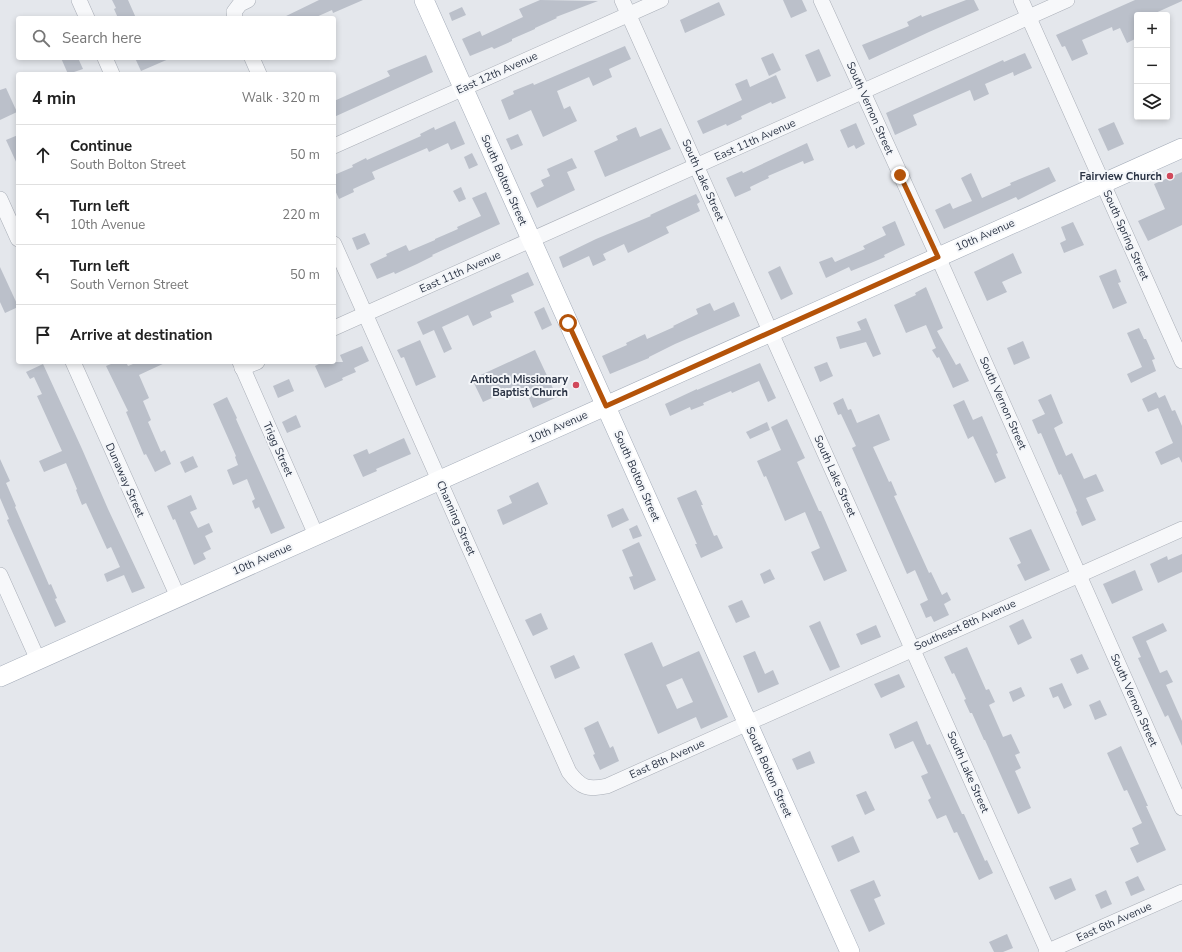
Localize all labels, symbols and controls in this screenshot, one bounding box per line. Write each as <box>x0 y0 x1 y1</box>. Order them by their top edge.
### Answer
map controls <box>1134 12 1170 120</box>
button: + <box>1134 12 1170 48</box>
search box <box>16 16 336 60</box>
icon: search <box>30 27 52 49</box>
text: Search here <box>62 28 142 48</box>
street label: East 12th Avenue <box>454 48 540 98</box>
button: − <box>1134 48 1170 84</box>
street label: South Vernon Street <box>843 59 897 157</box>
button: layers <box>1134 84 1170 120</box>
text: 4 min <box>32 87 76 110</box>
text: Walk · 320 m <box>242 89 320 107</box>
street label: East 11th Avenue <box>712 115 798 165</box>
street label: South Bolton Street <box>477 132 531 228</box>
text: Continue <box>70 136 132 156</box>
street label: South Lake Street <box>678 137 728 223</box>
icon: ahead <box>32 144 54 166</box>
text: 50 m <box>290 146 320 164</box>
text: South Bolton Street <box>70 156 185 174</box>
route end <box>891 166 909 184</box>
place label: Fairview Church <box>1080 169 1162 184</box>
marker: Fairview Church <box>1165 171 1175 181</box>
street label: South Spring Street <box>1099 188 1153 283</box>
text: Turn left <box>70 196 129 216</box>
icon: left <box>32 204 54 226</box>
text: 220 m <box>282 206 320 224</box>
street label: 10th Avenue <box>953 215 1017 255</box>
text: 10th Avenue <box>70 216 145 234</box>
street label: East 11th Avenue <box>417 247 503 297</box>
text: Turn left <box>70 256 129 276</box>
icon: left <box>32 264 54 286</box>
text: 50 m <box>290 266 320 284</box>
text: South Vernon Street <box>70 276 188 294</box>
route start <box>559 314 577 332</box>
icon: arrive <box>32 324 54 346</box>
text: Arrive at destination <box>70 325 213 345</box>
street label: South Vernon Street <box>976 354 1030 452</box>
place label: Antioch Missionary Baptist Church <box>470 372 568 400</box>
marker: Antioch Missionary Baptist Church <box>571 380 581 390</box>
street label: 10th Avenue <box>526 407 590 447</box>
street label: Trigg Street <box>259 419 297 479</box>
street label: South Bolton Street <box>610 428 664 524</box>
street label: South Lake Street <box>810 433 860 519</box>
street label: Dunaway Street <box>102 441 148 520</box>
street label: Channing Street <box>433 478 479 558</box>
street label: 10th Avenue <box>230 539 294 579</box>
street label: Southeast 8th Avenue <box>912 596 1018 654</box>
street label: South Vernon Street <box>1107 651 1161 749</box>
street label: South Bolton Street <box>742 724 796 820</box>
street label: South Lake Street <box>943 729 993 815</box>
street label: East 8th Avenue <box>627 736 707 782</box>
street label: East 6th Avenue <box>1074 899 1154 945</box>

